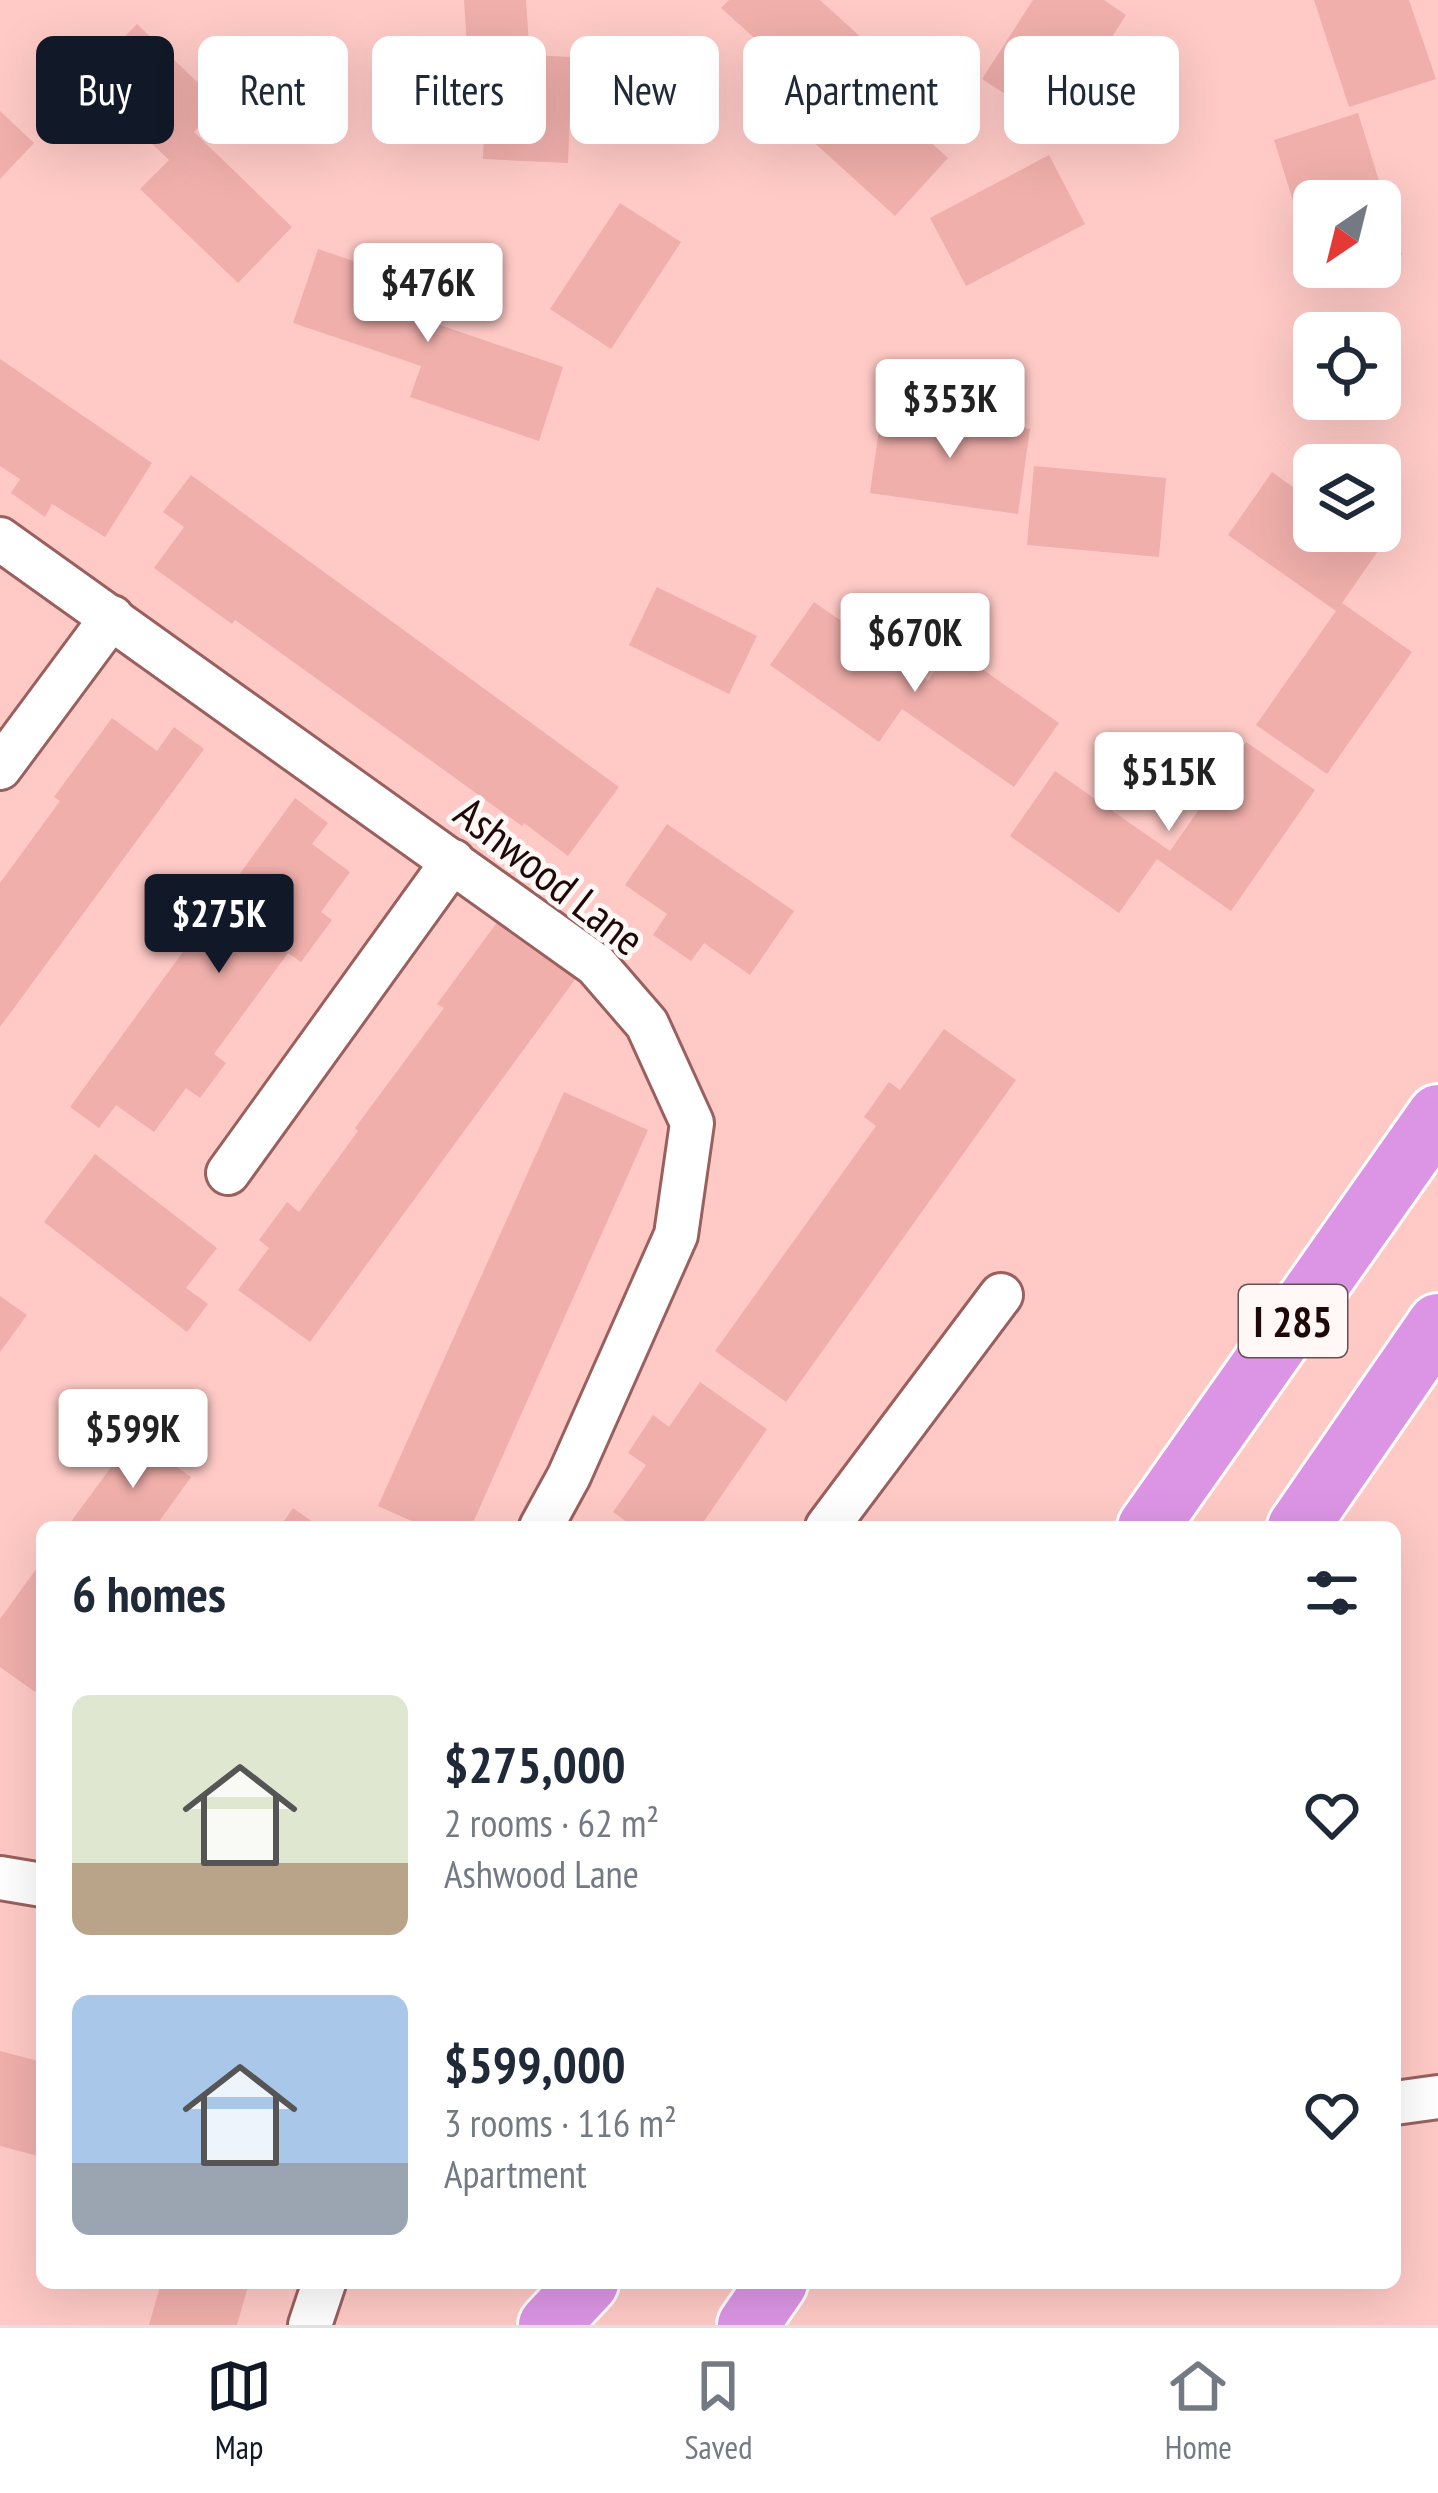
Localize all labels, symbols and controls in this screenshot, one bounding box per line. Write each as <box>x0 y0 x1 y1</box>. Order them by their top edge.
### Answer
chip: Buy <box>36 36 174 144</box>
chip: Rent <box>198 36 348 144</box>
chip: Filters <box>372 36 546 144</box>
chip: New <box>570 36 719 144</box>
chip: Apartment <box>743 36 980 144</box>
chip: House <box>1004 36 1179 144</box>
north arrow <box>1293 180 1401 288</box>
map controls <box>1293 180 1401 552</box>
pin: $476K <box>344 243 512 345</box>
text: $476K <box>381 256 475 307</box>
button: locate <box>1293 312 1401 420</box>
pin: $353K <box>866 359 1034 461</box>
text: $353K <box>903 372 997 423</box>
button: layers <box>1293 444 1401 552</box>
pin: $670K <box>831 593 999 695</box>
text: $670K <box>868 606 962 657</box>
pin: $515K <box>1085 732 1253 834</box>
text: $515K <box>1122 745 1216 796</box>
street label: Ashwood Lane <box>444 783 656 967</box>
pin: $275K <box>135 874 303 976</box>
text: $275K <box>172 887 266 938</box>
road number: I 285 <box>1239 1285 1347 1357</box>
pin: $599K <box>49 1389 217 1491</box>
text: $599K <box>86 1402 180 1453</box>
text: 6 homes <box>72 1560 226 1626</box>
icon: filters <box>1299 1560 1365 1626</box>
text: $275,000 <box>444 1731 626 1797</box>
icon: home <box>168 1743 312 1887</box>
icon: heart <box>1299 1782 1365 1848</box>
text: 2 rooms · 62 m² <box>444 1797 659 1848</box>
text: Ashwood Lane <box>444 1848 639 1899</box>
text: $599,000 <box>444 2031 626 2097</box>
icon: home <box>168 2043 312 2187</box>
icon: heart <box>1299 2082 1365 2148</box>
text: 3 rooms · 116 m² <box>444 2097 677 2148</box>
text: Apartment <box>444 2148 587 2199</box>
tab: Map <box>206 2353 272 2468</box>
tab: Saved <box>684 2353 752 2468</box>
tab: Home <box>1165 2353 1232 2468</box>

